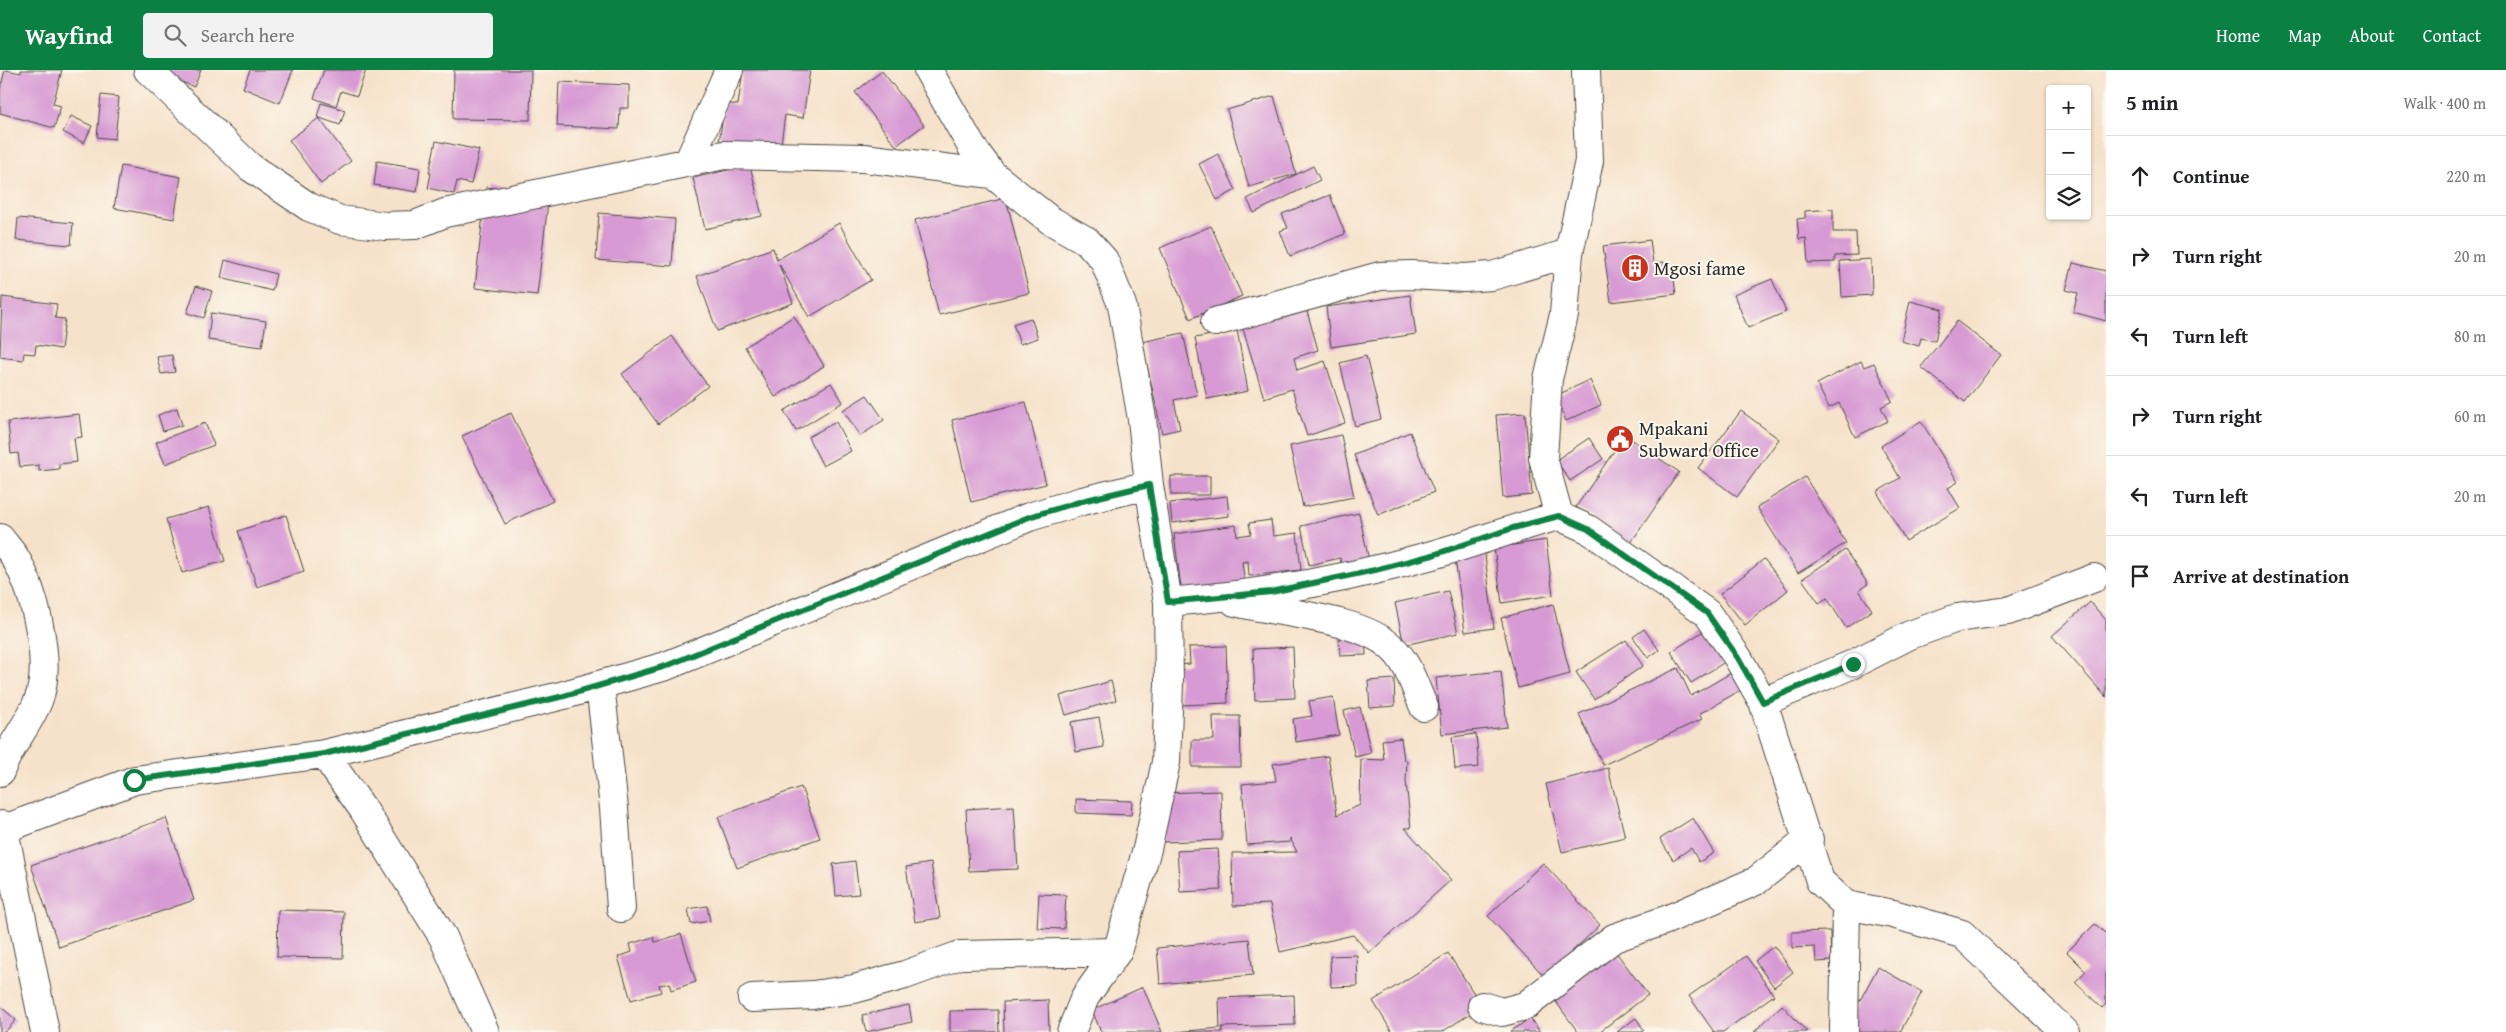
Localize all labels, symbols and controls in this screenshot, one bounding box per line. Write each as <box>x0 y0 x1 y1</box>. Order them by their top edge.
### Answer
search box <box>143 13 493 58</box>
text: Wayfind <box>25 18 113 53</box>
icon: search <box>161 21 189 49</box>
text: Search here <box>201 21 295 49</box>
text: Home <box>2216 22 2260 49</box>
text: Map <box>2288 22 2321 49</box>
text: About <box>2349 22 2395 49</box>
text: Contact <box>2423 22 2481 49</box>
map controls <box>2046 85 2091 220</box>
button: + <box>2046 85 2091 130</box>
text: 5 min <box>2126 87 2178 118</box>
text: Walk · 400 m <box>2403 91 2486 115</box>
button: − <box>2046 130 2091 175</box>
icon: ahead <box>2126 162 2154 190</box>
text: Continue <box>2173 162 2250 190</box>
text: 220 m <box>2446 164 2486 188</box>
button: layers <box>2046 175 2091 220</box>
icon: right <box>2126 242 2154 270</box>
text: Turn right <box>2173 242 2262 270</box>
text: 20 m <box>2454 244 2486 268</box>
building icon: Mgosi fame <box>1620 253 1650 283</box>
place label: Mgosi fame <box>1654 254 1745 282</box>
icon: left <box>2126 322 2154 350</box>
text: Turn left <box>2173 322 2248 350</box>
text: 80 m <box>2454 324 2486 348</box>
icon: right <box>2126 402 2154 430</box>
text: Turn right <box>2173 402 2262 430</box>
text: 60 m <box>2454 404 2486 428</box>
place label: Mpakani Subward Office <box>1639 414 1759 464</box>
public building icon: Mpakani Subward Office <box>1605 424 1635 454</box>
icon: left <box>2126 482 2154 510</box>
text: Turn left <box>2173 482 2248 510</box>
text: 20 m <box>2454 484 2486 508</box>
icon: arrive <box>2126 562 2154 590</box>
text: Arrive at destination <box>2173 562 2349 590</box>
route end <box>1842 653 1865 676</box>
route start <box>123 769 146 792</box>

